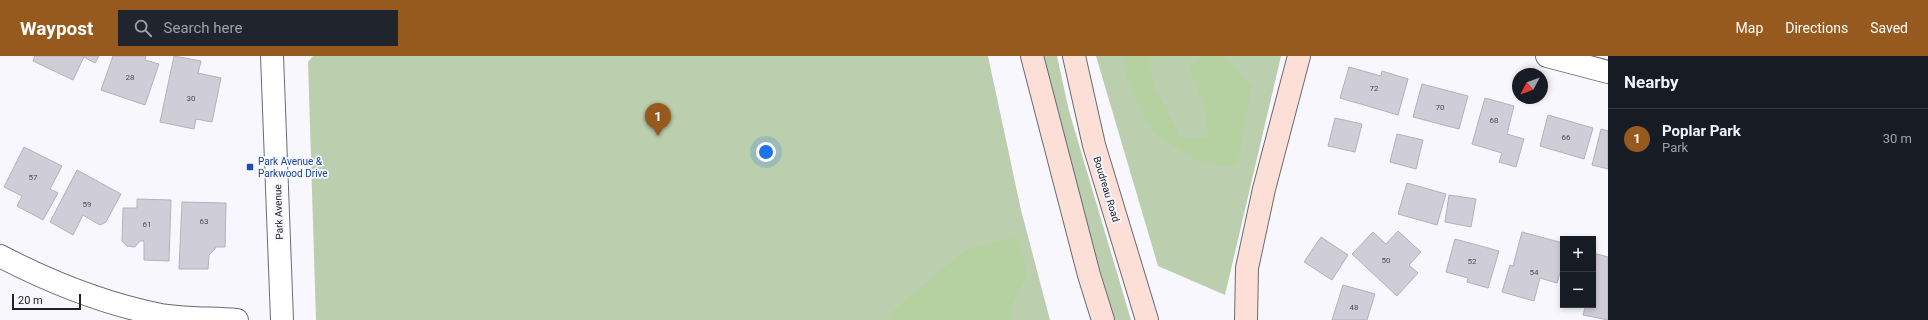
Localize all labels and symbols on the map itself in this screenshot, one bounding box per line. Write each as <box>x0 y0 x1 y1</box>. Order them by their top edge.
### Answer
north arrow <box>1512 68 1548 104</box>
house number: 28 <box>126 73 135 82</box>
house number: 72 <box>1370 84 1379 93</box>
house number: 30 <box>187 94 196 103</box>
pin: 1 <box>645 103 671 136</box>
house number: 70 <box>1436 103 1445 112</box>
house number: 68 <box>1490 116 1499 125</box>
house number: 66 <box>1562 133 1571 142</box>
your location <box>756 142 776 162</box>
street label: Boudreau Road <box>1091 155 1122 223</box>
place label: Park Avenue & Parkwood Drive <box>258 156 328 179</box>
marker: Park Avenue & Parkwood Drive <box>245 162 255 172</box>
house number: 57 <box>29 173 38 182</box>
street label: Park Avenue <box>272 184 285 240</box>
house number: 59 <box>83 200 92 209</box>
house number: 63 <box>200 217 209 226</box>
house number: 61 <box>143 220 152 229</box>
house number: 50 <box>1382 256 1391 265</box>
house number: 52 <box>1468 257 1477 266</box>
house number: 54 <box>1530 268 1539 277</box>
scale bar <box>12 292 81 311</box>
house number: 48 <box>1350 303 1359 312</box>

